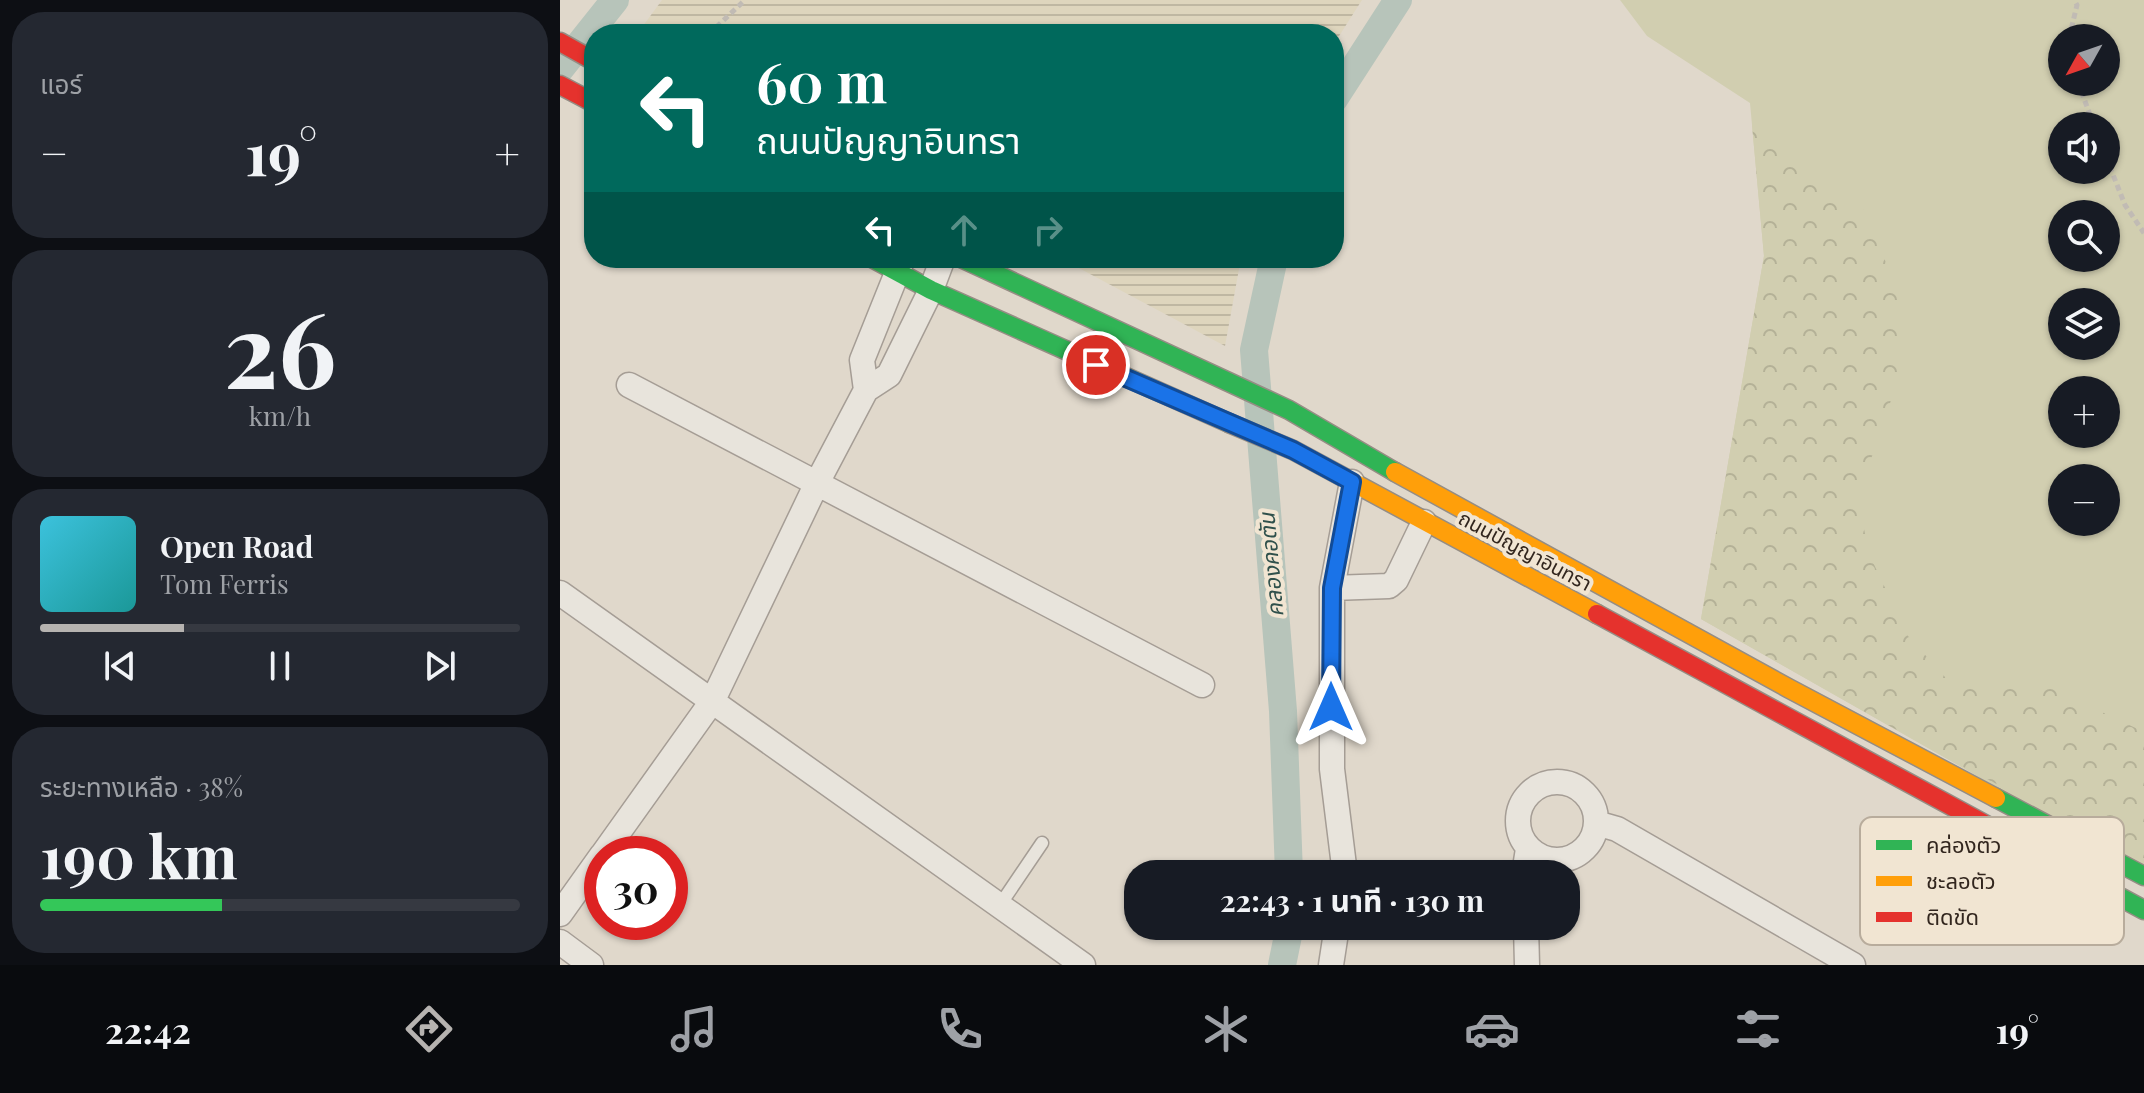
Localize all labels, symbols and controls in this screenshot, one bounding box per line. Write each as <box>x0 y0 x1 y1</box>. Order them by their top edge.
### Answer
north arrow <box>2048 24 2120 96</box>
map controls <box>2048 24 2120 536</box>
text: 60 m <box>756 43 887 118</box>
icon: left <box>624 56 728 160</box>
text: แอร์ <box>40 66 82 101</box>
text: 19° <box>245 111 318 191</box>
button: sound <box>2048 112 2120 184</box>
text: ถนนปัญญาอินทรา <box>756 115 1021 163</box>
text: − <box>40 122 68 181</box>
text: + <box>494 122 520 181</box>
button: search <box>2048 200 2120 272</box>
icon: left <box>858 208 902 252</box>
icon: ahead <box>942 208 986 252</box>
icon: right <box>1026 208 1070 252</box>
text: 26 <box>224 276 336 415</box>
button: layers <box>2048 288 2120 360</box>
pin <box>1062 331 1130 399</box>
icon: arrive <box>1074 343 1118 387</box>
button: + <box>2048 376 2120 448</box>
text: km/h <box>249 398 311 433</box>
button: − <box>2048 464 2120 536</box>
street label: ถนนปัญญาอินทรา <box>1454 503 1597 596</box>
water label: คลองคอตัน <box>1250 510 1289 618</box>
text: Open Road <box>160 526 313 566</box>
text: Tom Ferris <box>160 566 289 601</box>
icon: previous <box>98 644 142 688</box>
icon: pause <box>258 644 302 688</box>
icon: next <box>418 644 462 688</box>
position arrow <box>1289 665 1373 749</box>
text: ระยะทางเหลือ · 38% <box>40 769 243 804</box>
text: 190 km <box>40 814 238 894</box>
legend <box>1860 817 2124 945</box>
text: คล่องตัว <box>1926 829 2001 859</box>
speed limit sign: 30 <box>584 836 688 940</box>
text: ชะลอตัว <box>1926 865 1996 895</box>
text: 22:43 · 1 นาที · 130 m <box>1220 880 1484 920</box>
text: ติดขัด <box>1926 901 1979 931</box>
icon: directions <box>401 1001 457 1057</box>
icon: music <box>666 1001 722 1057</box>
icon: phone <box>932 1001 988 1057</box>
icon: climate <box>1198 1001 1254 1057</box>
icon: car <box>1464 1001 1520 1057</box>
icon: filters <box>1730 1001 1786 1057</box>
text: 22:42 <box>105 1005 191 1053</box>
text: 19° <box>1996 1005 2039 1053</box>

